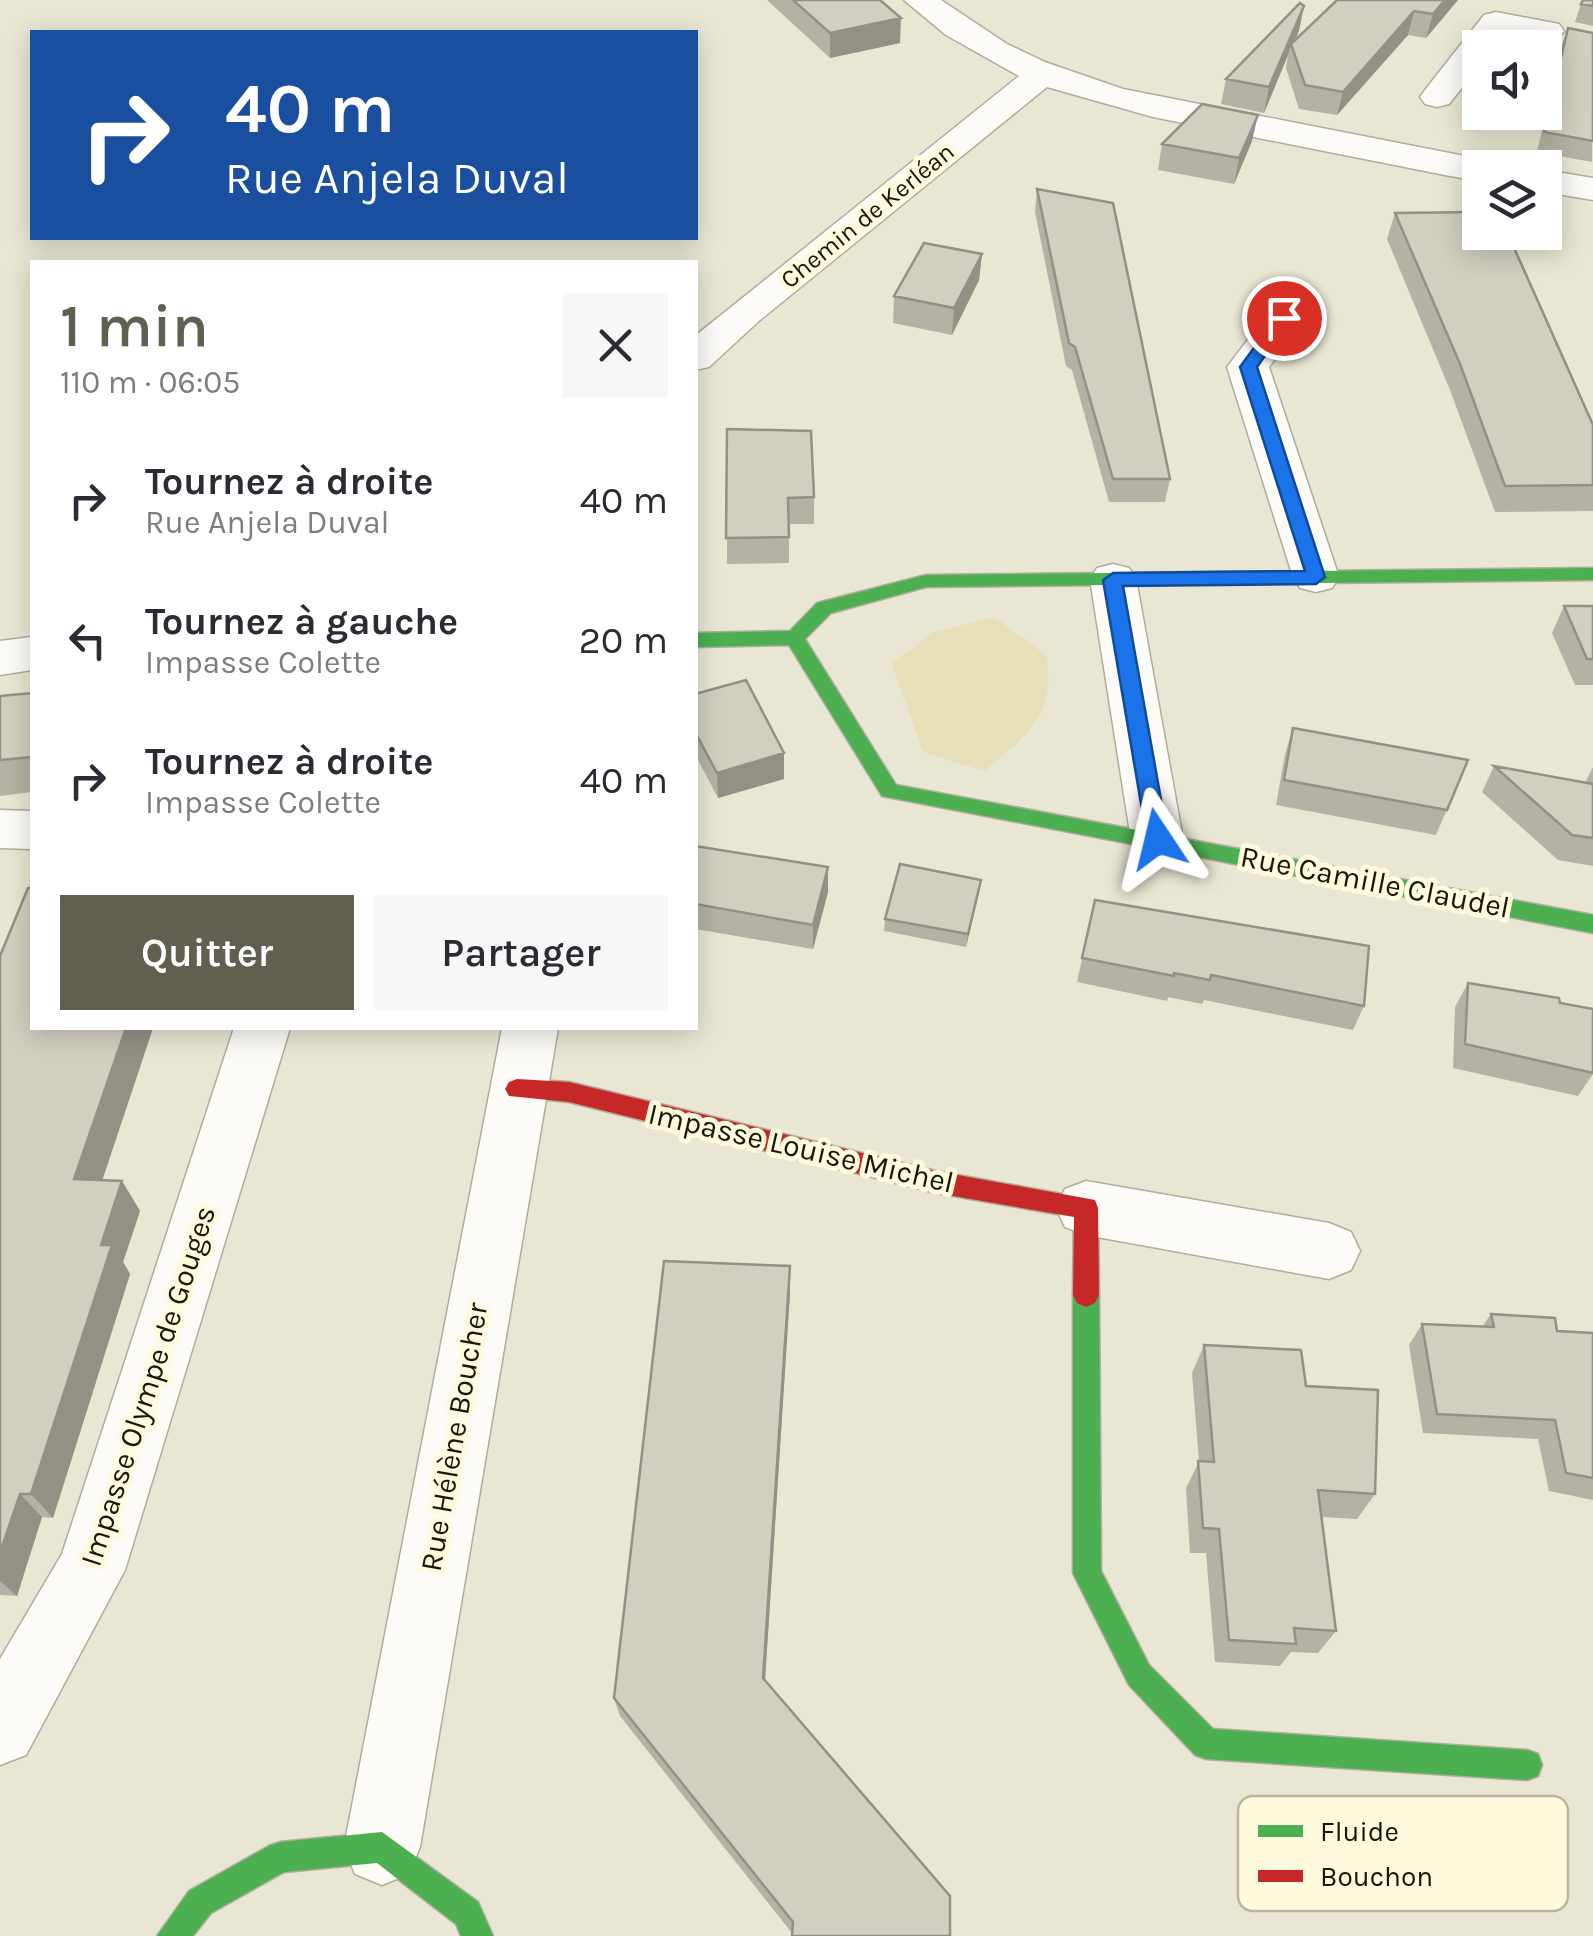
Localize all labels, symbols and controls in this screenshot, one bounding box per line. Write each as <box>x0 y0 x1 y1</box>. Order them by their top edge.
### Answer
map controls <box>1462 30 1562 250</box>
button: sound <box>1462 30 1562 130</box>
text: 40 m <box>225 68 395 150</box>
icon: right <box>60 70 190 200</box>
street label: Chemin de Kerléan <box>775 137 960 294</box>
button: layers <box>1462 150 1562 250</box>
text: Rue Anjela Duval <box>225 152 569 204</box>
pin <box>1242 276 1327 361</box>
text: 1 min <box>60 291 209 361</box>
icon: arrive <box>1257 291 1312 346</box>
button: close <box>563 293 668 398</box>
text: 110 m · 06:05 <box>60 364 240 401</box>
text: Tournez à droite <box>145 459 433 504</box>
icon: right <box>60 473 115 528</box>
text: 40 m <box>580 478 668 523</box>
text: Rue Anjela Duval <box>145 504 390 541</box>
text: Tournez à gauche <box>145 599 458 644</box>
icon: left <box>60 613 115 668</box>
text: 20 m <box>579 618 668 663</box>
text: Impasse Colette <box>145 644 381 681</box>
text: Tournez à droite <box>145 739 433 784</box>
icon: right <box>60 753 115 808</box>
text: 40 m <box>580 758 668 803</box>
text: Impasse Colette <box>145 784 381 821</box>
position arrow <box>1106 787 1210 891</box>
street label: Rue Camille Claudel <box>1237 838 1513 926</box>
button: Quitter <box>60 895 354 1010</box>
button: Partager <box>374 895 668 1010</box>
street label: Impasse Louise Michel <box>645 1095 957 1201</box>
street label: Impasse Olympe de Gouges <box>73 1201 223 1571</box>
street label: Rue Hélène Boucher <box>413 1300 495 1574</box>
legend <box>1238 1796 1568 1911</box>
text: Fluide <box>1320 1815 1399 1848</box>
text: Bouchon <box>1320 1860 1433 1893</box>

